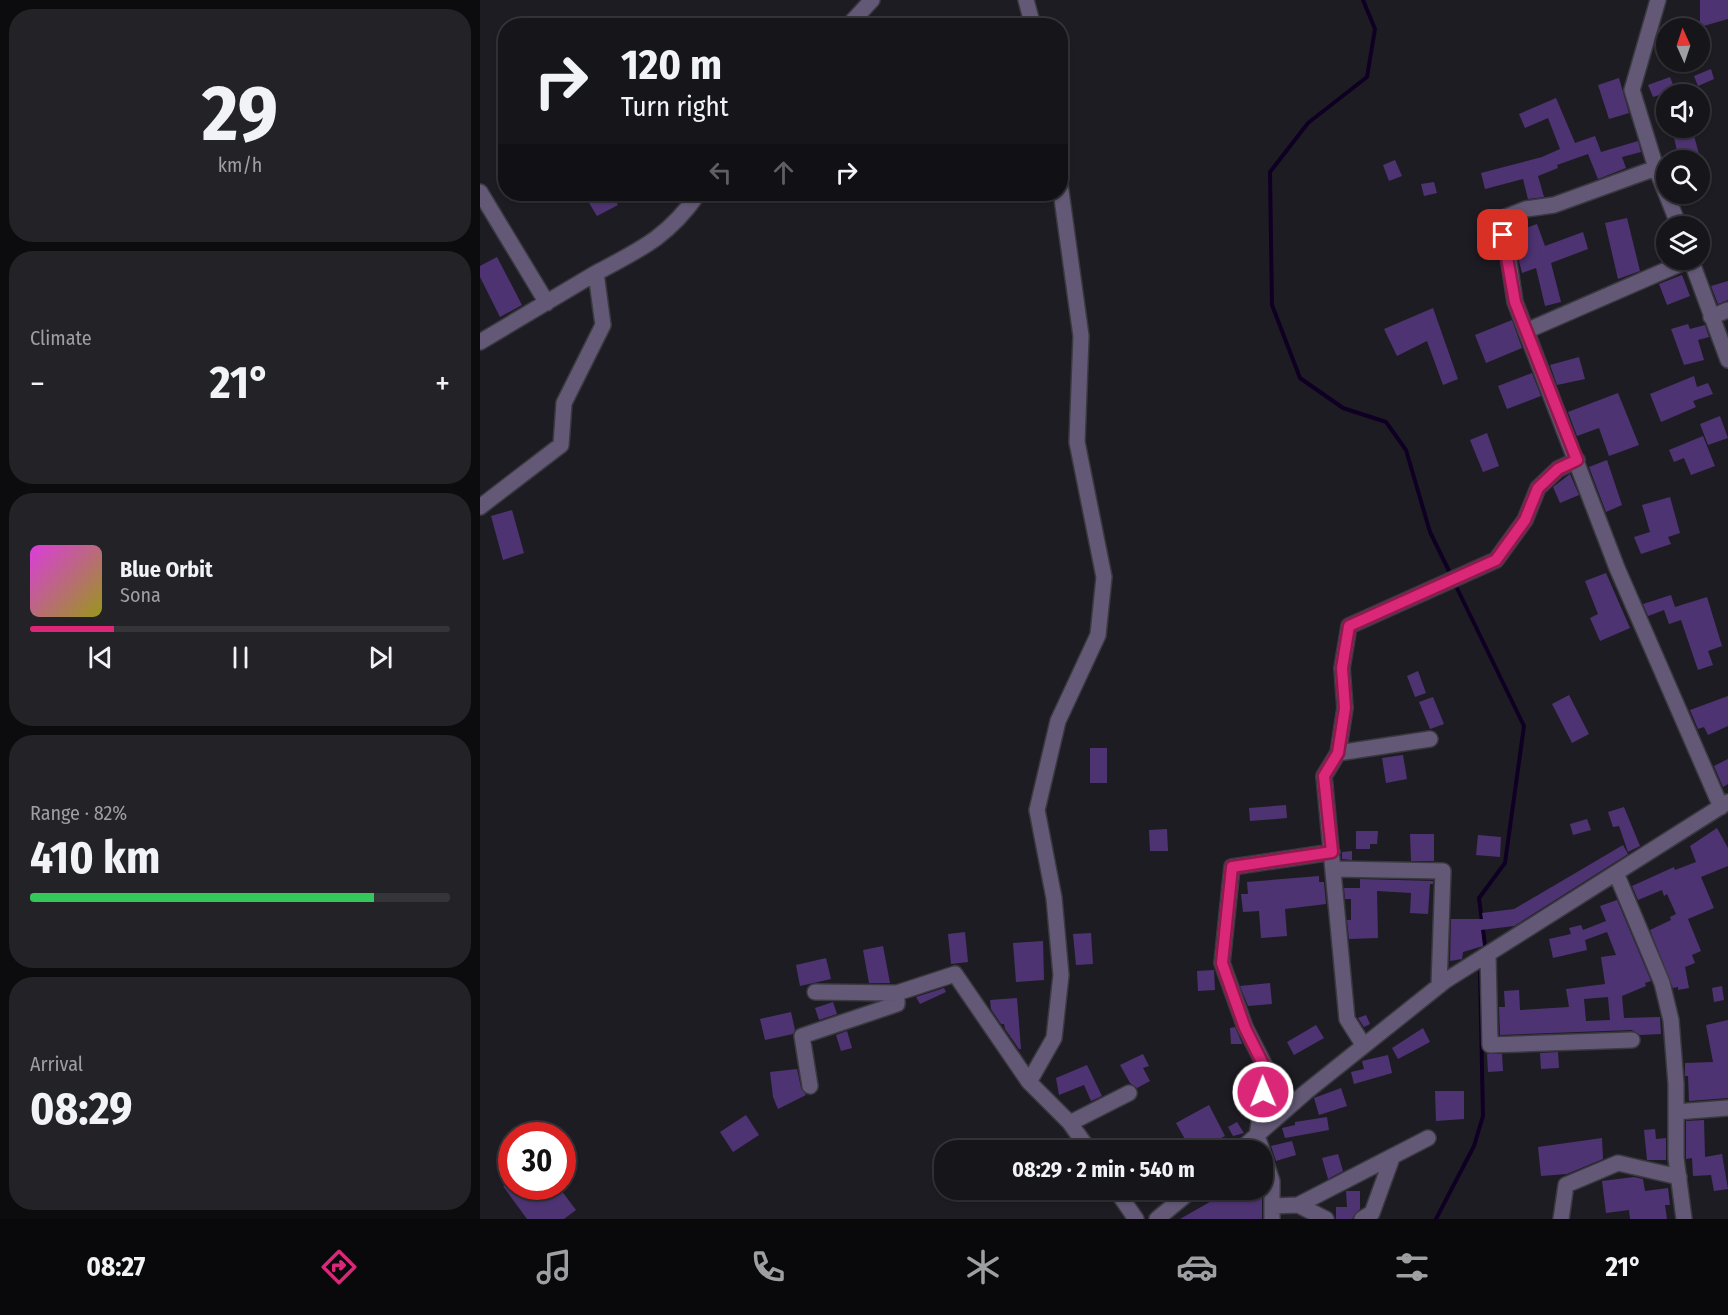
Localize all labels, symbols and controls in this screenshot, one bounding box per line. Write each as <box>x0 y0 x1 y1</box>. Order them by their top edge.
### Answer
north arrow <box>1656 18 1710 72</box>
map controls <box>1656 18 1710 270</box>
text: 120 m <box>621 40 722 90</box>
icon: right <box>522 42 600 120</box>
text: 29 <box>202 67 278 161</box>
button: sound <box>1656 84 1710 138</box>
text: Turn right <box>621 91 729 123</box>
button: search <box>1656 150 1710 204</box>
text: km/h <box>218 153 262 177</box>
icon: left <box>704 156 737 189</box>
icon: ahead <box>767 156 800 189</box>
icon: right <box>830 156 863 189</box>
pin <box>1477 209 1528 260</box>
button: layers <box>1656 216 1710 270</box>
icon: arrive <box>1486 218 1519 251</box>
text: Climate <box>30 326 92 350</box>
text: 21° <box>210 356 270 410</box>
text: − <box>30 364 45 404</box>
text: + <box>435 364 450 404</box>
text: Blue Orbit <box>120 556 213 583</box>
text: Sona <box>120 583 161 607</box>
icon: previous <box>84 641 117 674</box>
icon: pause <box>224 641 257 674</box>
icon: next <box>364 641 397 674</box>
text: Range · 82% <box>30 801 127 825</box>
text: 410 km <box>30 831 160 885</box>
text: Arrival <box>30 1052 83 1076</box>
position arrow <box>1231 1060 1295 1124</box>
text: 08:29 <box>30 1082 133 1136</box>
speed limit sign: 30 <box>498 1122 576 1200</box>
text: 08:29 · 2 min · 540 m <box>1012 1156 1195 1183</box>
icon: directions <box>318 1246 360 1288</box>
icon: music <box>533 1246 575 1288</box>
icon: phone <box>747 1246 789 1288</box>
icon: climate <box>962 1246 1004 1288</box>
icon: car <box>1176 1246 1218 1288</box>
icon: filters <box>1391 1246 1433 1288</box>
text: 08:27 <box>86 1251 145 1283</box>
text: 21° <box>1606 1251 1642 1283</box>

